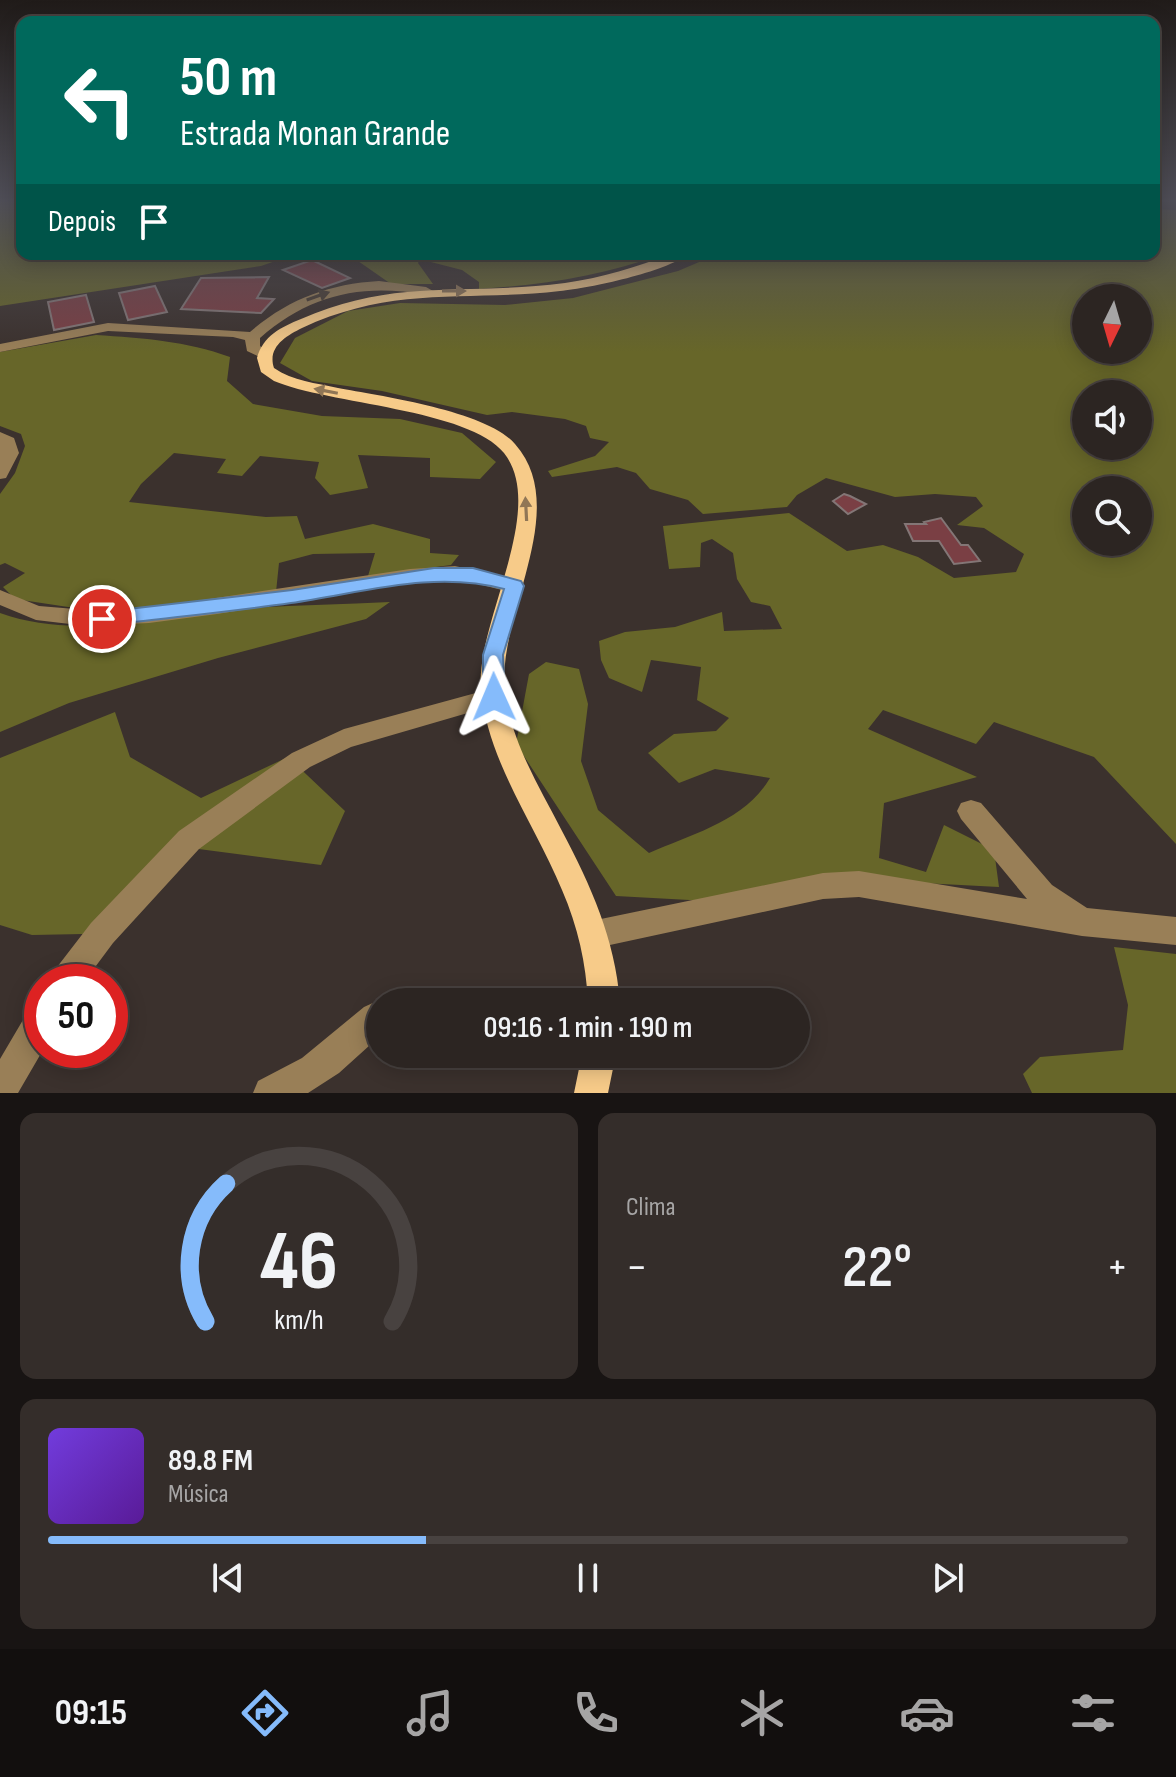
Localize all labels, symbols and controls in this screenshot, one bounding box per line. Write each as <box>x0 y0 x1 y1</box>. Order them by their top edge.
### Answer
text: 50 m <box>180 45 277 112</box>
icon: left <box>48 48 152 152</box>
text: Estrada Monan Grande <box>180 113 450 156</box>
icon: arrive <box>132 200 176 244</box>
text: Depois <box>48 204 116 240</box>
north arrow <box>1072 284 1152 364</box>
map controls <box>1072 284 1152 556</box>
one-way arrow <box>442 285 467 297</box>
one-way arrow <box>306 289 330 301</box>
button: sound <box>1072 380 1152 460</box>
one-way arrow <box>314 384 339 396</box>
button: search <box>1072 476 1152 556</box>
one-way arrow <box>519 496 532 521</box>
pin <box>68 585 136 653</box>
icon: arrive <box>80 597 124 641</box>
position arrow <box>452 655 536 739</box>
speed limit sign: 50 <box>24 964 128 1068</box>
text: 09:16 · 1 min · 190 m <box>484 1010 692 1046</box>
text: Clima <box>626 1192 676 1223</box>
text: 46 <box>260 1213 338 1313</box>
text: 22° <box>842 1232 912 1304</box>
text: − <box>626 1241 648 1294</box>
text: + <box>1106 1241 1128 1294</box>
text: km/h <box>274 1303 324 1338</box>
text: 89.8 FM <box>168 1443 253 1479</box>
text: Música <box>168 1479 229 1510</box>
icon: previous <box>206 1556 250 1600</box>
icon: pause <box>566 1556 610 1600</box>
icon: next <box>926 1556 970 1600</box>
icon: directions <box>237 1685 293 1741</box>
icon: music <box>402 1685 458 1741</box>
icon: phone <box>568 1685 624 1741</box>
icon: climate <box>734 1685 790 1741</box>
icon: car <box>899 1685 955 1741</box>
icon: filters <box>1065 1685 1121 1741</box>
text: 09:15 <box>55 1692 127 1735</box>

